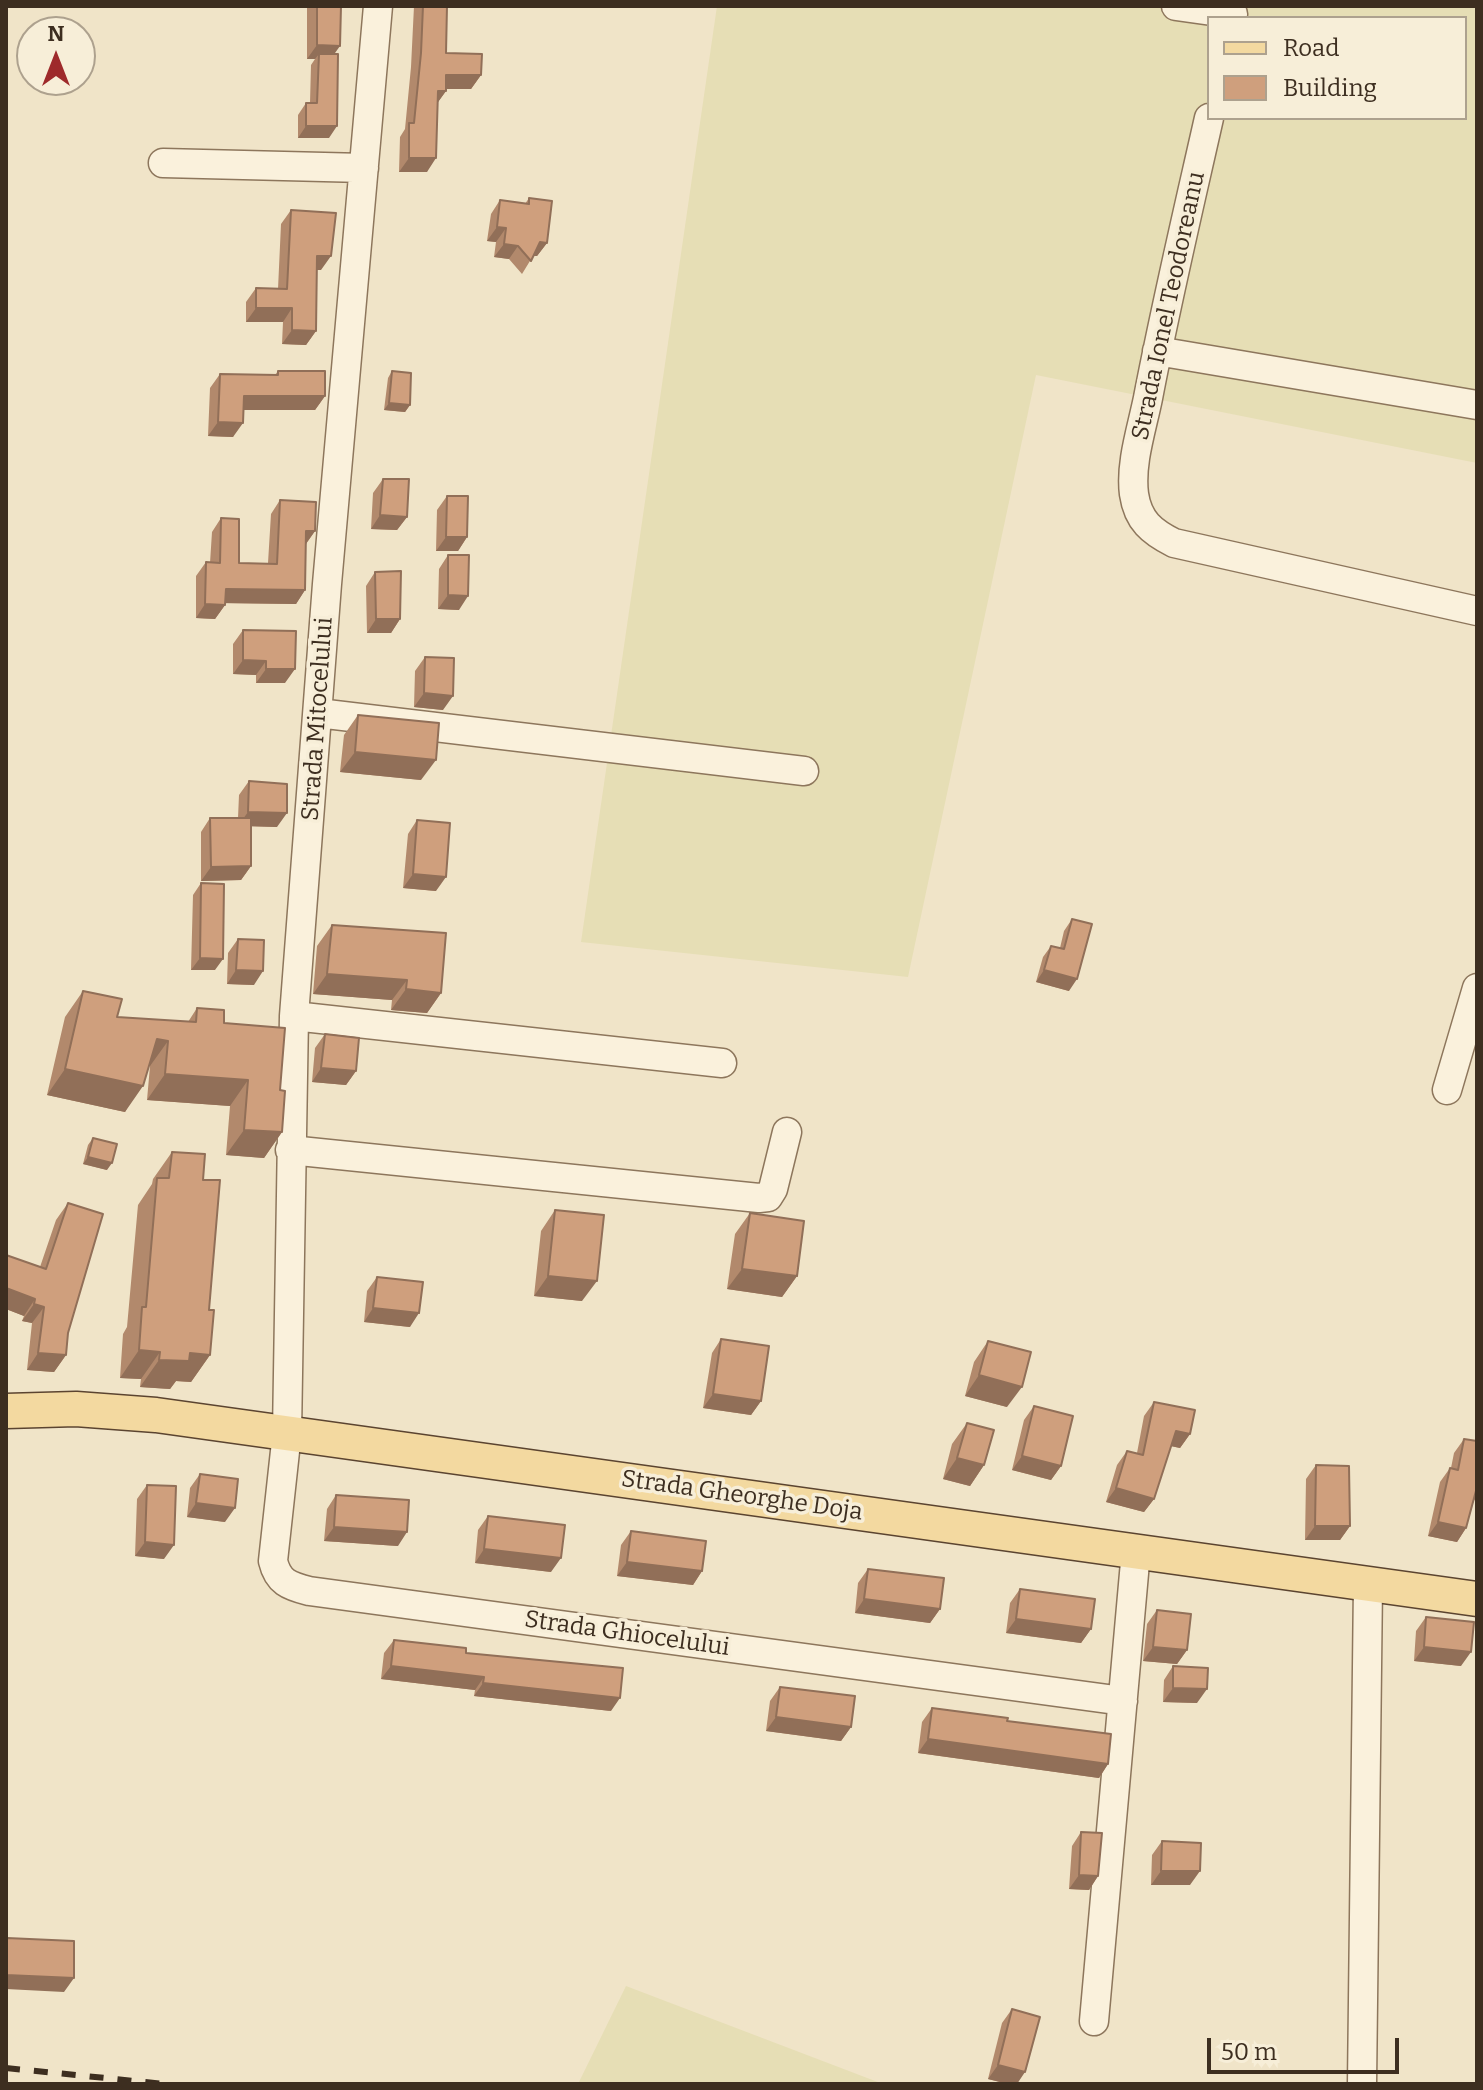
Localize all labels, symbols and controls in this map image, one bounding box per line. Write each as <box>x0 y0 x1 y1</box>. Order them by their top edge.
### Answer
north arrow <box>16 16 96 96</box>
legend <box>1207 16 1467 120</box>
text: N <box>48 20 64 47</box>
text: Road <box>1283 34 1339 62</box>
text: Building <box>1283 74 1377 102</box>
street label: Strada Ionel Teodoreanu <box>1126 169 1212 443</box>
street label: Strada Mitocelului <box>297 616 339 822</box>
street label: Strada Gheorghe Doja <box>620 1465 864 1527</box>
street label: Strada Ghiocelului <box>523 1605 731 1663</box>
scale bar <box>1211 2022 1403 2072</box>
text: 50 m <box>1221 2038 1277 2066</box>

